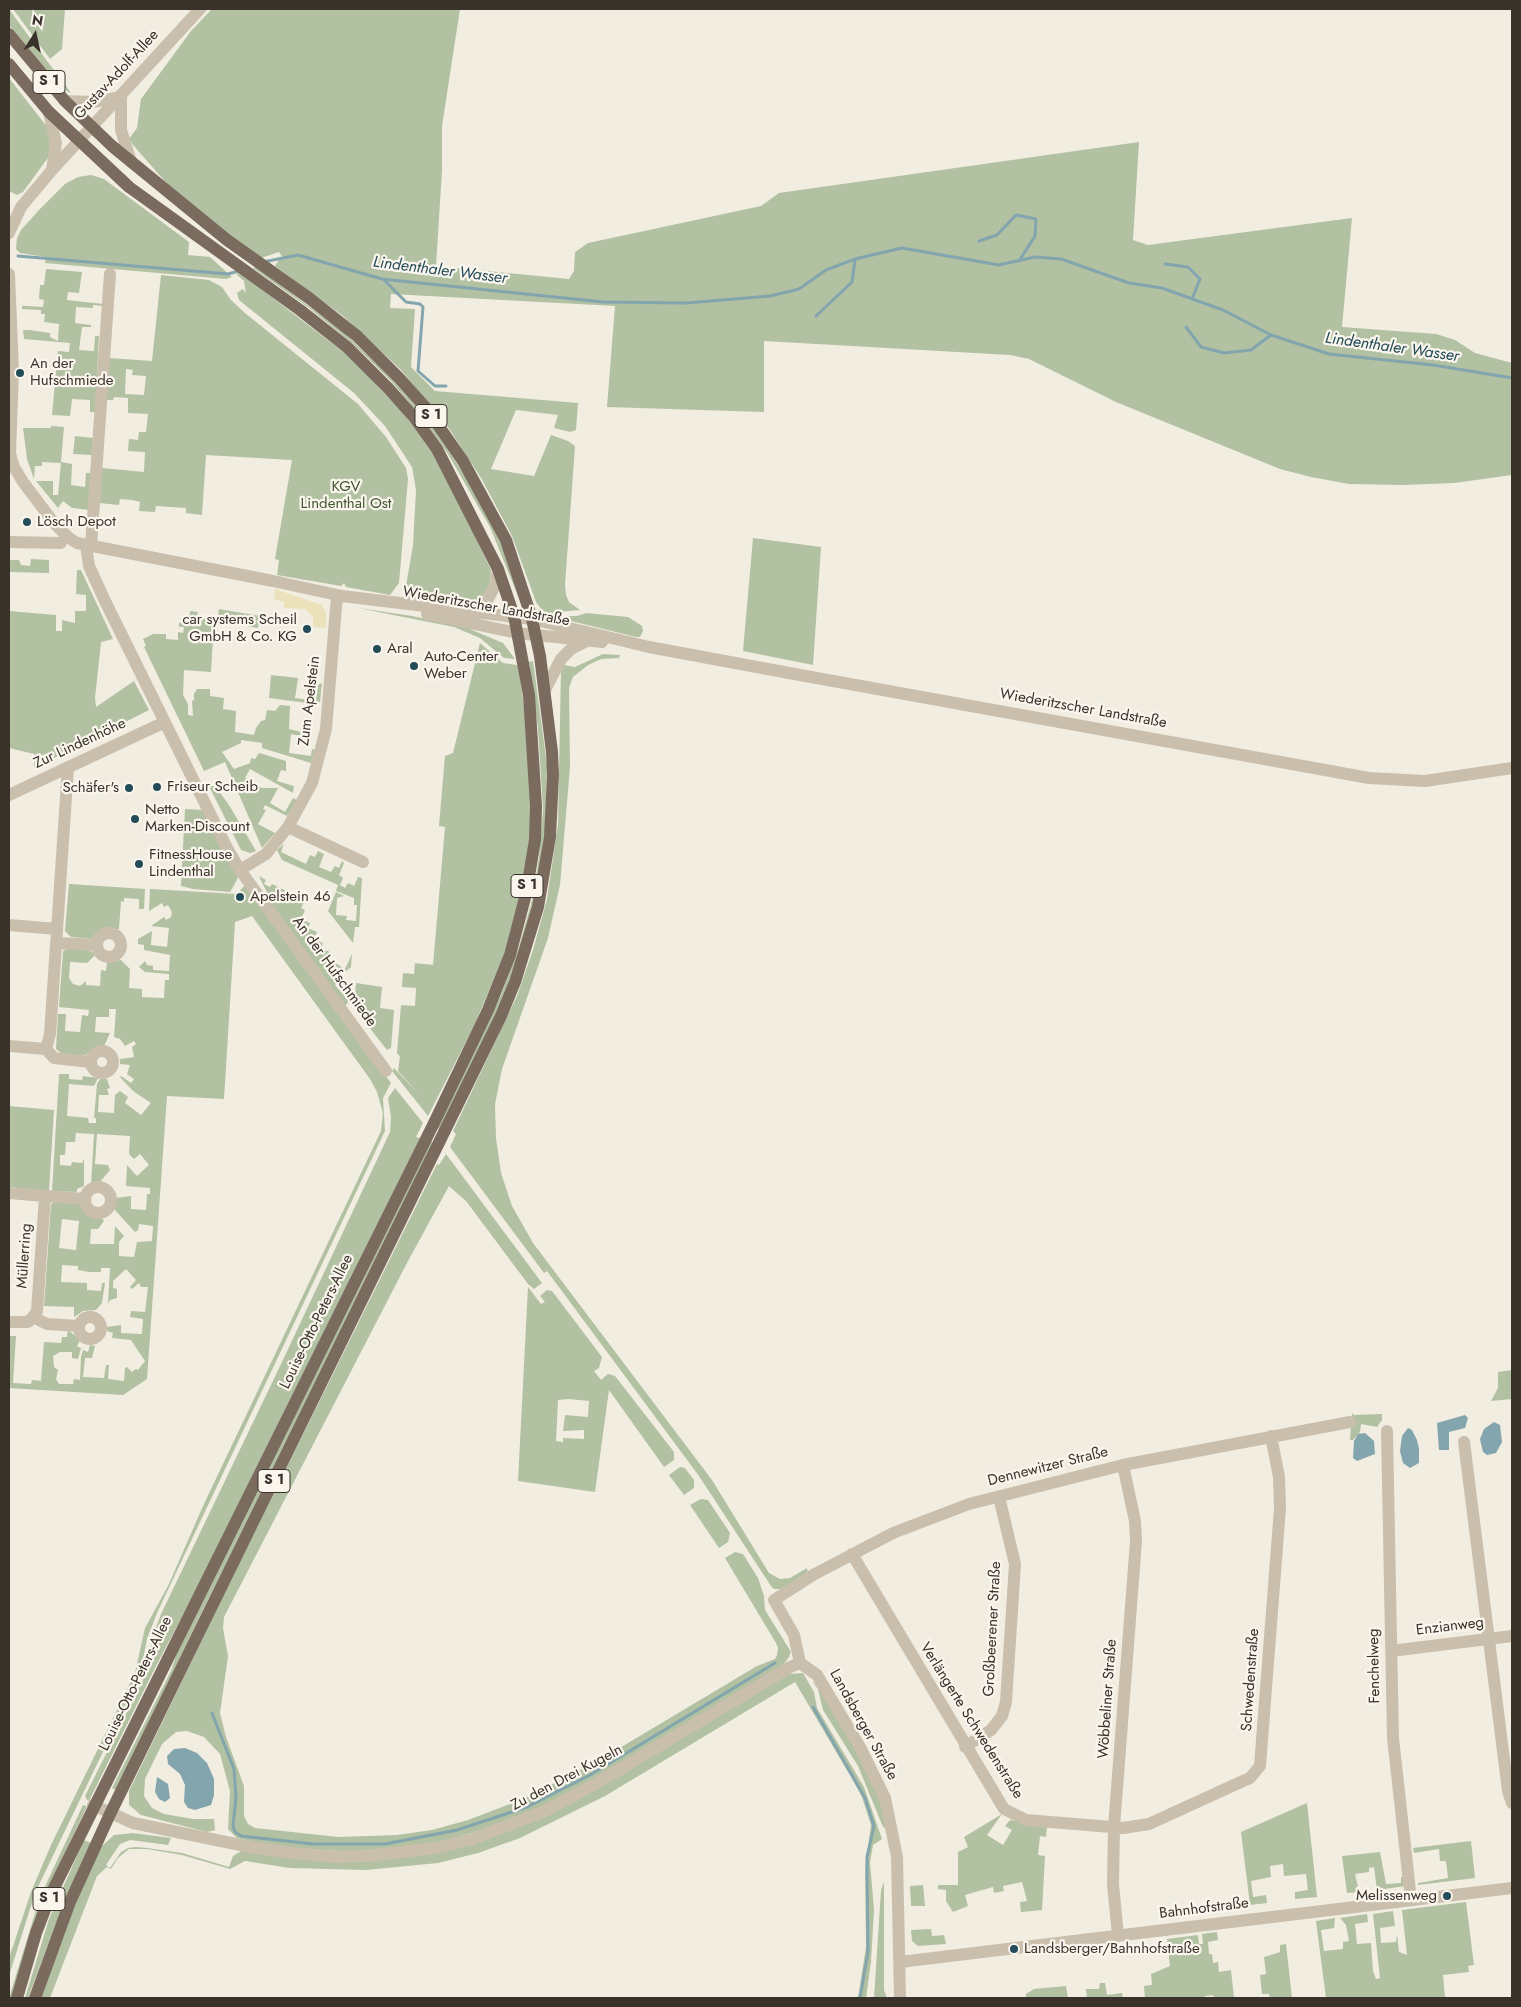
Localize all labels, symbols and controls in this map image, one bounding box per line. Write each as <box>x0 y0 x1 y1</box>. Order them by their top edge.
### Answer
text: N <box>30 9 45 31</box>
north arrow <box>10 10 60 60</box>
street label: Gustav-Adolf-Allee <box>71 27 163 123</box>
road number: S 1 <box>33 70 65 94</box>
water label: Lindenthaler Wasser <box>372 253 508 289</box>
water label: Lindenthaler Wasser <box>1324 329 1460 367</box>
place label: An der Hufschmiede <box>30 355 114 390</box>
marker: An der Hufschmiede <box>14 367 26 379</box>
road number: S 1 <box>415 404 447 428</box>
park label: KGV Lindenthal Ost <box>301 478 391 513</box>
place label: Lösch Depot <box>37 513 116 531</box>
marker: Lösch Depot <box>21 516 33 528</box>
street label: Wiederitzscher Landstraße <box>401 583 571 631</box>
place label: car systems Scheil GmbH & Co. KG <box>182 611 297 646</box>
marker: car systems Scheil GmbH & Co. KG <box>301 623 313 635</box>
place label: Aral <box>387 640 413 658</box>
marker: Aral <box>371 643 383 655</box>
place label: Auto-Center Weber <box>424 648 499 683</box>
street label: Zum Apelstein <box>296 655 324 747</box>
marker: Auto-Center Weber <box>408 660 420 672</box>
street label: Wiederitzscher Landstraße <box>998 685 1168 733</box>
street label: Zur Lindenhöhe <box>31 715 129 773</box>
place label: Friseur Scheib <box>167 778 258 796</box>
place label: Schäfer's <box>62 779 119 797</box>
marker: Friseur Scheib <box>151 781 163 793</box>
marker: Schäfer's <box>123 782 135 794</box>
place label: Netto Marken-Discount <box>145 801 249 836</box>
marker: Netto Marken-Discount <box>129 813 141 825</box>
place label: FitnessHouse Lindenthal <box>149 846 232 881</box>
marker: FitnessHouse Lindenthal <box>133 858 145 870</box>
road number: S 1 <box>511 874 543 898</box>
place label: Apelstein 46 <box>250 888 331 906</box>
marker: Apelstein 46 <box>234 891 246 903</box>
street label: An der Hufschmiede <box>288 913 380 1031</box>
street label: Müllerring <box>14 1223 36 1289</box>
street label: Louise-Otto-Peters-Allee <box>277 1252 357 1392</box>
street label: Dennewitzer Straße <box>986 1443 1110 1491</box>
road number: S 1 <box>258 1470 290 1492</box>
street label: Großbeerener Straße <box>980 1561 1006 1697</box>
street label: Louise-Otto-Peters-Allee <box>96 1614 176 1754</box>
street label: Enzianweg <box>1415 1614 1485 1640</box>
street label: Schwedenstraße <box>1238 1628 1264 1732</box>
street label: Fenchelweg <box>1365 1628 1385 1704</box>
street label: Wöbbeliner Straße <box>1095 1639 1121 1759</box>
street label: Verlängerte Schwedenstraße <box>916 1640 1026 1802</box>
street label: Landsberger Straße <box>825 1666 901 1784</box>
street label: Zu den Drei Kugeln <box>508 1741 626 1815</box>
place label: Melissenweg <box>1356 1887 1437 1905</box>
road number: S 1 <box>33 1888 65 1910</box>
marker: Melissenweg <box>1441 1890 1453 1902</box>
street label: Bahnhofstraße <box>1158 1895 1250 1923</box>
place label: Landsberger/Bahnhofstraße <box>1024 1940 1200 1958</box>
marker: Landsberger/Bahnhofstraße <box>1008 1943 1020 1955</box>

